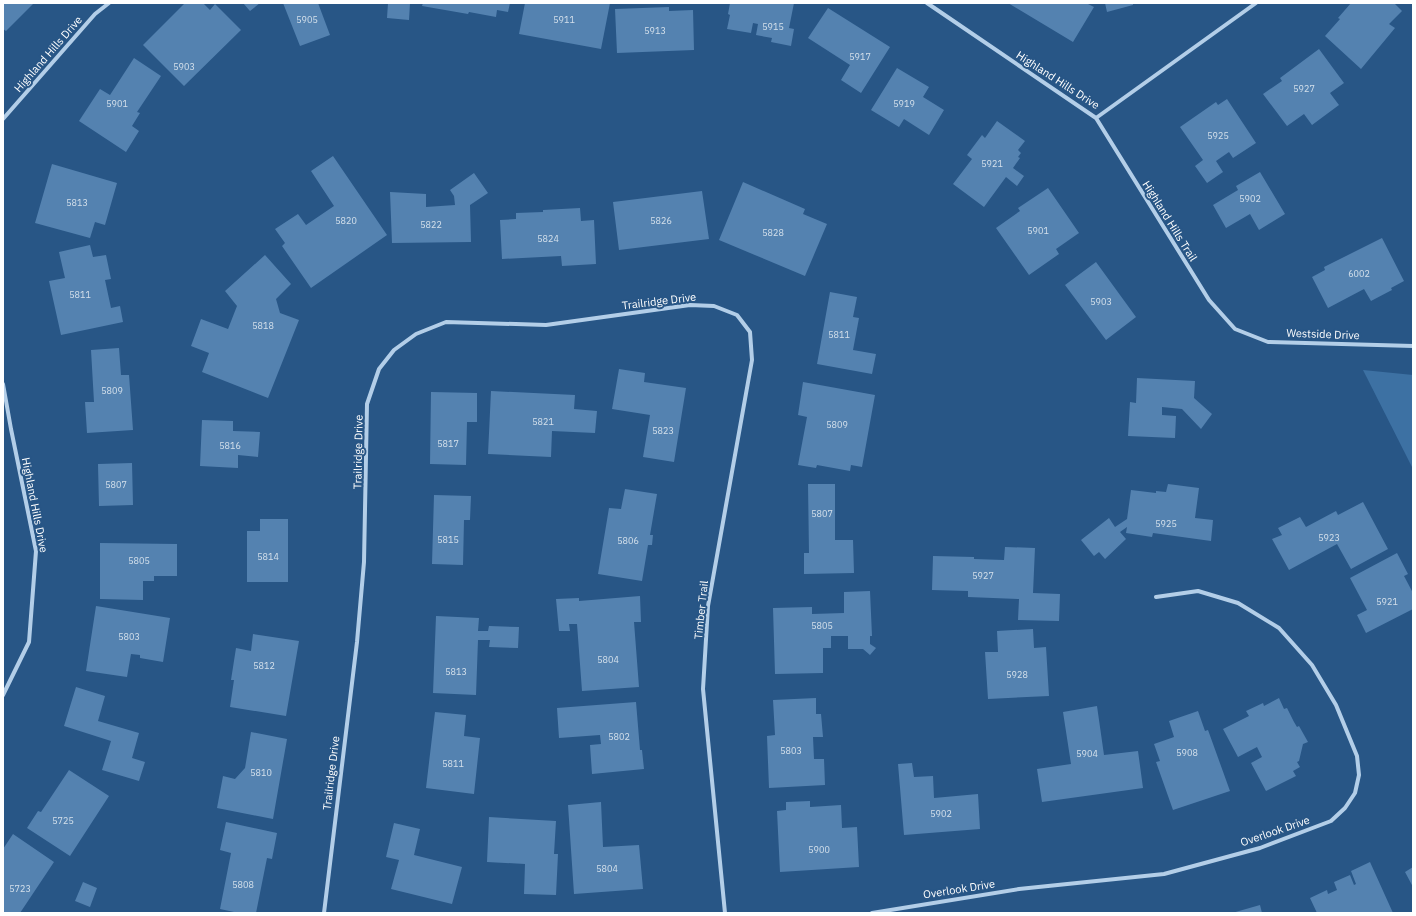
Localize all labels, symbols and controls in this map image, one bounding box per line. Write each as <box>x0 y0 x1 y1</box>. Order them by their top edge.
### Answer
street label: Highland Hills Drive <box>11 13 85 95</box>
house number: 5905 <box>296 14 318 25</box>
house number: 5911 <box>553 14 575 25</box>
house number: 5915 <box>762 21 784 32</box>
house number: 5913 <box>644 25 666 36</box>
street label: Highland Hills Drive <box>1014 48 1102 112</box>
house number: 5917 <box>849 51 871 62</box>
house number: 5903 <box>173 61 195 72</box>
house number: 5927 <box>1293 83 1315 94</box>
house number: 5901 <box>106 98 128 109</box>
house number: 5919 <box>893 98 915 109</box>
house number: 5925 <box>1207 130 1229 141</box>
house number: 5921 <box>981 158 1003 169</box>
street label: Highland Hills Trail <box>1140 178 1200 264</box>
house number: 5902 <box>1239 193 1261 204</box>
house number: 5813 <box>66 197 88 208</box>
house number: 5820 <box>335 215 357 226</box>
house number: 5826 <box>650 215 672 226</box>
house number: 5822 <box>420 219 442 230</box>
house number: 5901 <box>1027 225 1049 236</box>
house number: 5828 <box>762 227 784 238</box>
house number: 5824 <box>537 233 559 244</box>
house number: 6002 <box>1348 268 1370 279</box>
house number: 5811 <box>69 289 91 300</box>
street label: Trailridge Drive <box>621 290 697 312</box>
house number: 5903 <box>1090 296 1112 307</box>
house number: 5818 <box>252 320 274 331</box>
street label: Westside Drive <box>1286 326 1360 342</box>
house number: 5811 <box>828 329 850 340</box>
house number: 5809 <box>101 385 123 396</box>
street label: Trailridge Drive <box>350 415 366 489</box>
house number: 5821 <box>532 416 554 427</box>
house number: 5809 <box>826 419 848 430</box>
house number: 5823 <box>652 425 674 436</box>
house number: 5817 <box>437 438 459 449</box>
house number: 5816 <box>219 440 241 451</box>
street label: Highland Hills Drive <box>19 456 51 554</box>
house number: 5807 <box>105 479 127 490</box>
house number: 5807 <box>811 508 833 519</box>
house number: 5925 <box>1155 518 1177 529</box>
house number: 5923 <box>1318 532 1340 543</box>
house number: 5815 <box>437 534 459 545</box>
house number: 5806 <box>617 535 639 546</box>
house number: 5814 <box>257 551 279 562</box>
house number: 5805 <box>128 555 150 566</box>
house number: 5927 <box>972 570 994 581</box>
street label: Timber Trail <box>691 580 711 640</box>
house number: 5921 <box>1376 596 1398 607</box>
house number: 5805 <box>811 620 833 631</box>
house number: 5803 <box>118 631 140 642</box>
house number: 5804 <box>597 654 619 665</box>
house number: 5812 <box>253 660 275 671</box>
house number: 5813 <box>445 666 467 677</box>
house number: 5928 <box>1006 669 1028 680</box>
house number: 5802 <box>608 731 630 742</box>
street label: Trailridge Drive <box>320 735 342 811</box>
house number: 5803 <box>780 745 802 756</box>
house number: 5908 <box>1176 747 1198 758</box>
house number: 5904 <box>1076 748 1098 759</box>
house number: 5811 <box>442 758 464 769</box>
house number: 5810 <box>250 767 272 778</box>
house number: 5902 <box>930 808 952 819</box>
street label: Overlook Drive <box>1238 813 1312 849</box>
house number: 5725 <box>52 815 74 826</box>
house number: 5900 <box>808 844 830 855</box>
house number: 5804 <box>596 863 618 874</box>
street label: Overlook Drive <box>922 876 996 902</box>
house number: 5808 <box>232 879 254 890</box>
house number: 5723 <box>9 883 31 894</box>

